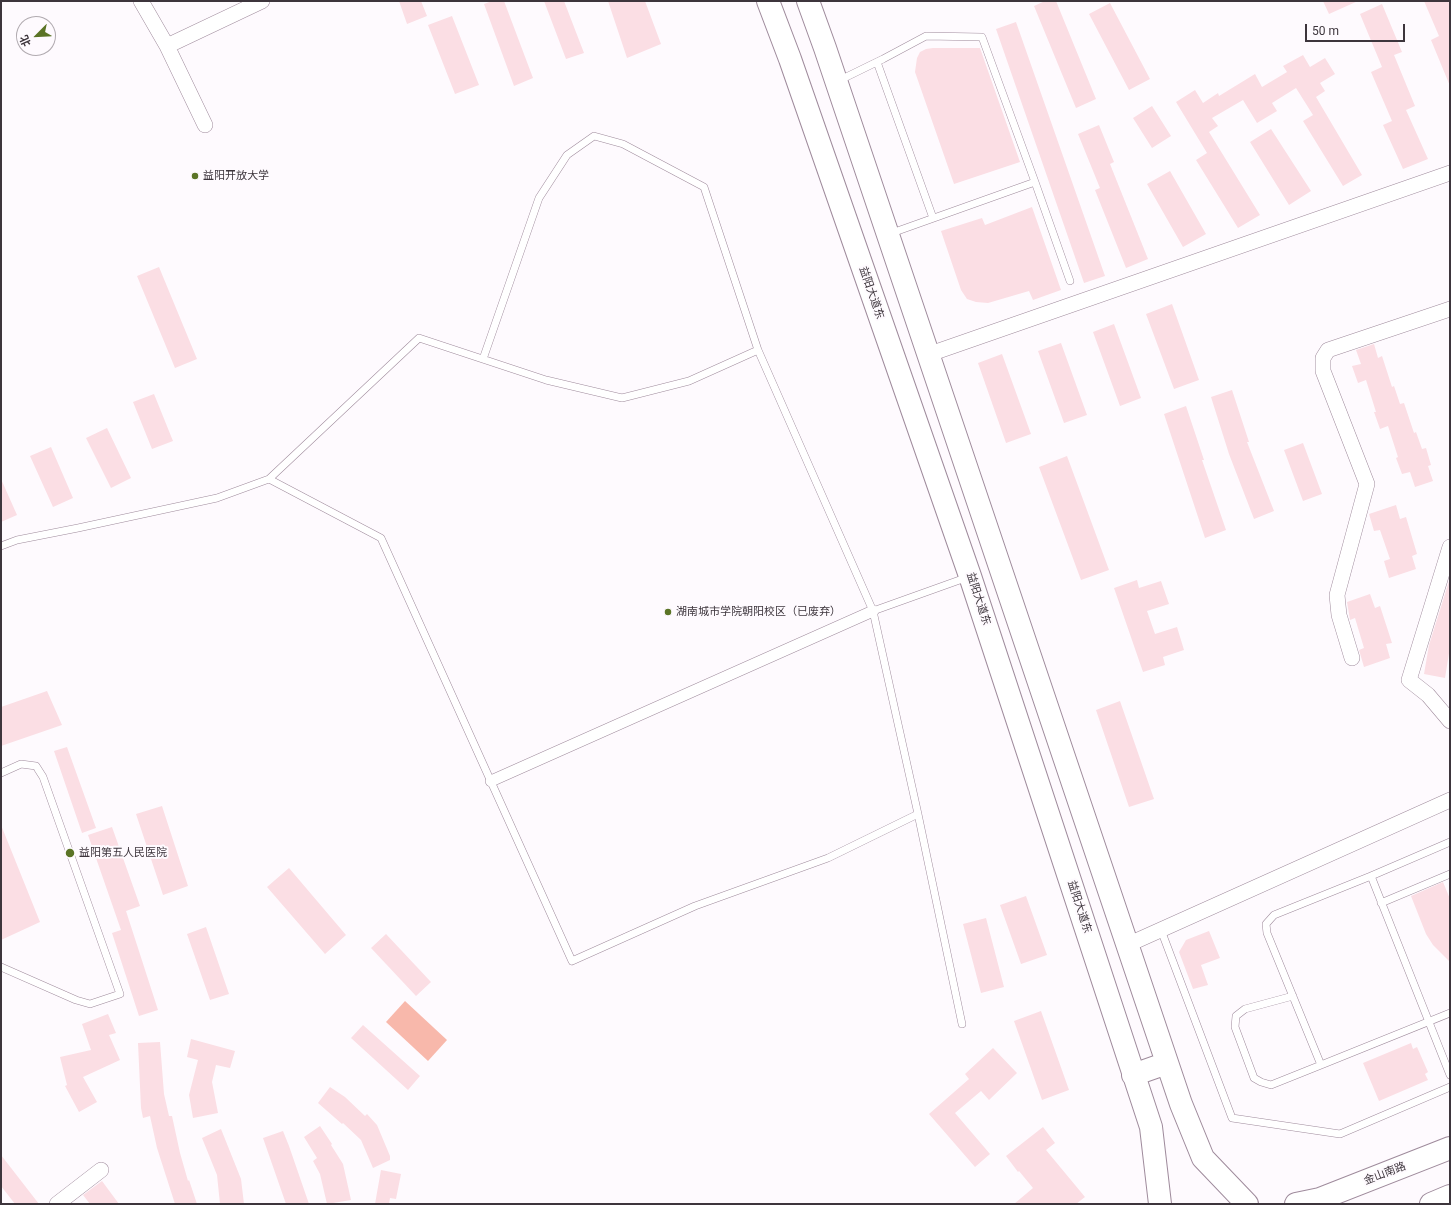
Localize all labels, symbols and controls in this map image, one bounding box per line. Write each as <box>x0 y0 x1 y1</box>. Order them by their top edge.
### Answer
north arrow <box>16 16 56 56</box>
scale bar <box>1307 16 1407 42</box>
text: 50 m <box>1312 24 1339 38</box>
text: 北 <box>17 33 34 48</box>
place label: 益阳开放大学 <box>203 169 269 183</box>
marker: 益阳开放大学 <box>190 171 200 181</box>
street label: 益阳大道东 <box>856 265 886 321</box>
street label: 益阳大道东 <box>963 571 993 627</box>
place label: 湖南城市学院朝阳校区（已废弃） <box>676 605 841 619</box>
marker: 湖南城市学院朝阳校区（已废弃） <box>663 607 673 617</box>
place label: 益阳第五人民医院 <box>79 846 167 860</box>
marker: 益阳第五人民医院 <box>64 847 76 859</box>
street label: 益阳大道东 <box>1064 879 1094 935</box>
street label: 金山南路 <box>1362 1160 1408 1188</box>

